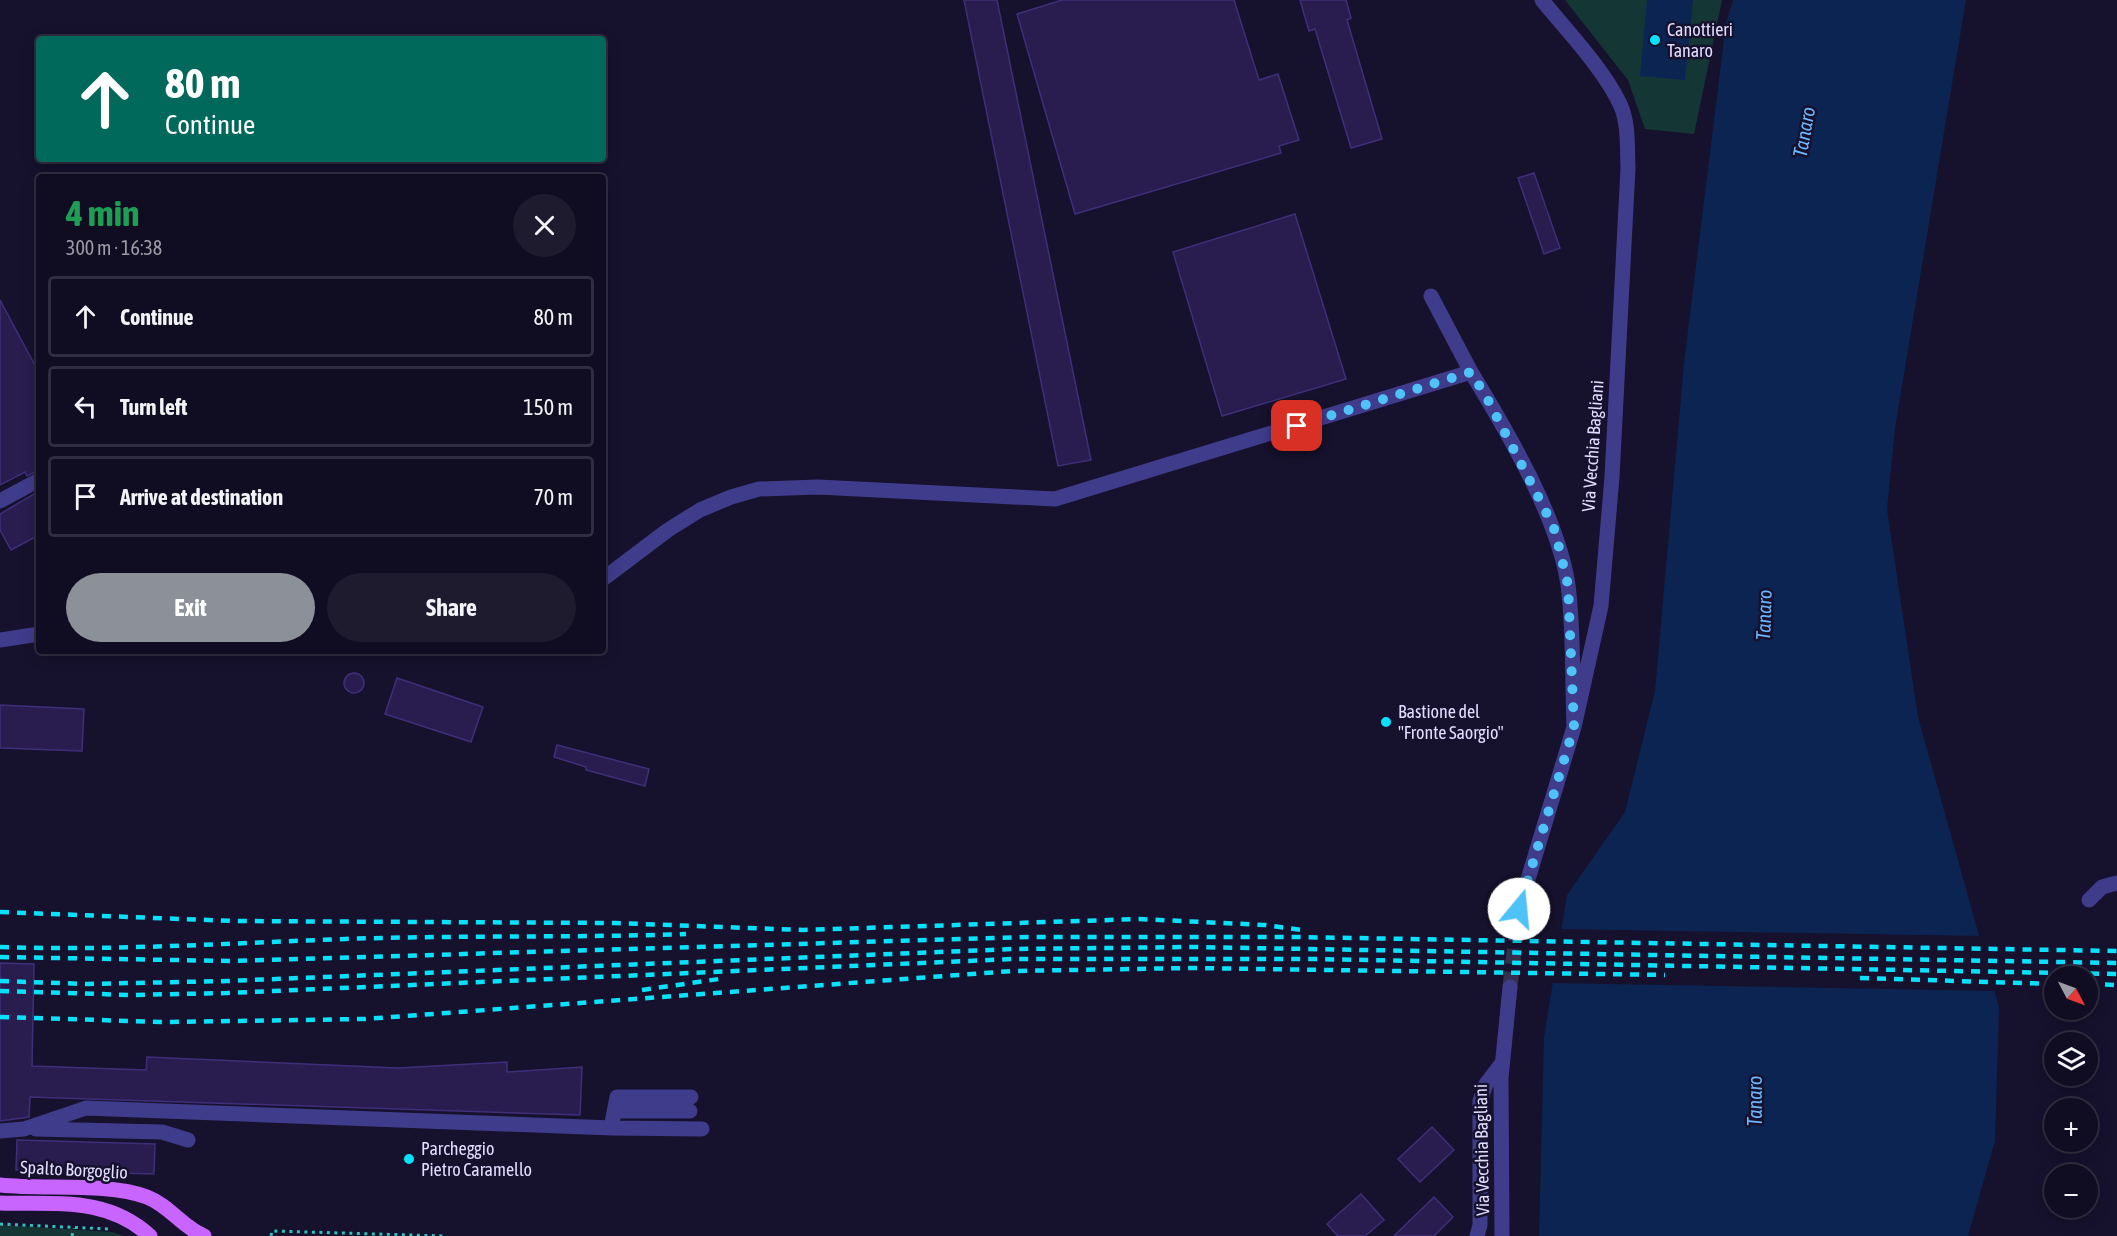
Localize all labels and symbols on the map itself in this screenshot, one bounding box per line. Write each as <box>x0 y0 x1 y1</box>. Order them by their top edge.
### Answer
place label: Canottieri Tanaro <box>1667 19 1733 61</box>
marker: Canottieri Tanaro <box>1648 33 1662 47</box>
water label: Tanaro <box>1788 105 1819 159</box>
street label: Via Vecchia Bagliani <box>1577 379 1608 513</box>
pin <box>1271 400 1322 451</box>
water label: Tanaro <box>1751 589 1776 641</box>
place label: Bastione del "Fronte Saorgio" <box>1398 701 1504 743</box>
marker: Bastione del "Fronte Saorgio" <box>1379 715 1393 729</box>
position arrow <box>1487 877 1551 941</box>
north arrow <box>2044 966 2098 1020</box>
water label: Tanaro <box>1743 1076 1766 1126</box>
street label: Via Vecchia Bagliani <box>1470 1084 1493 1216</box>
place label: Parcheggio Pietro Caramello <box>421 1138 532 1180</box>
marker: Parcheggio Pietro Caramello <box>402 1152 416 1166</box>
street label: Spalto Borgoglio <box>20 1156 128 1183</box>

